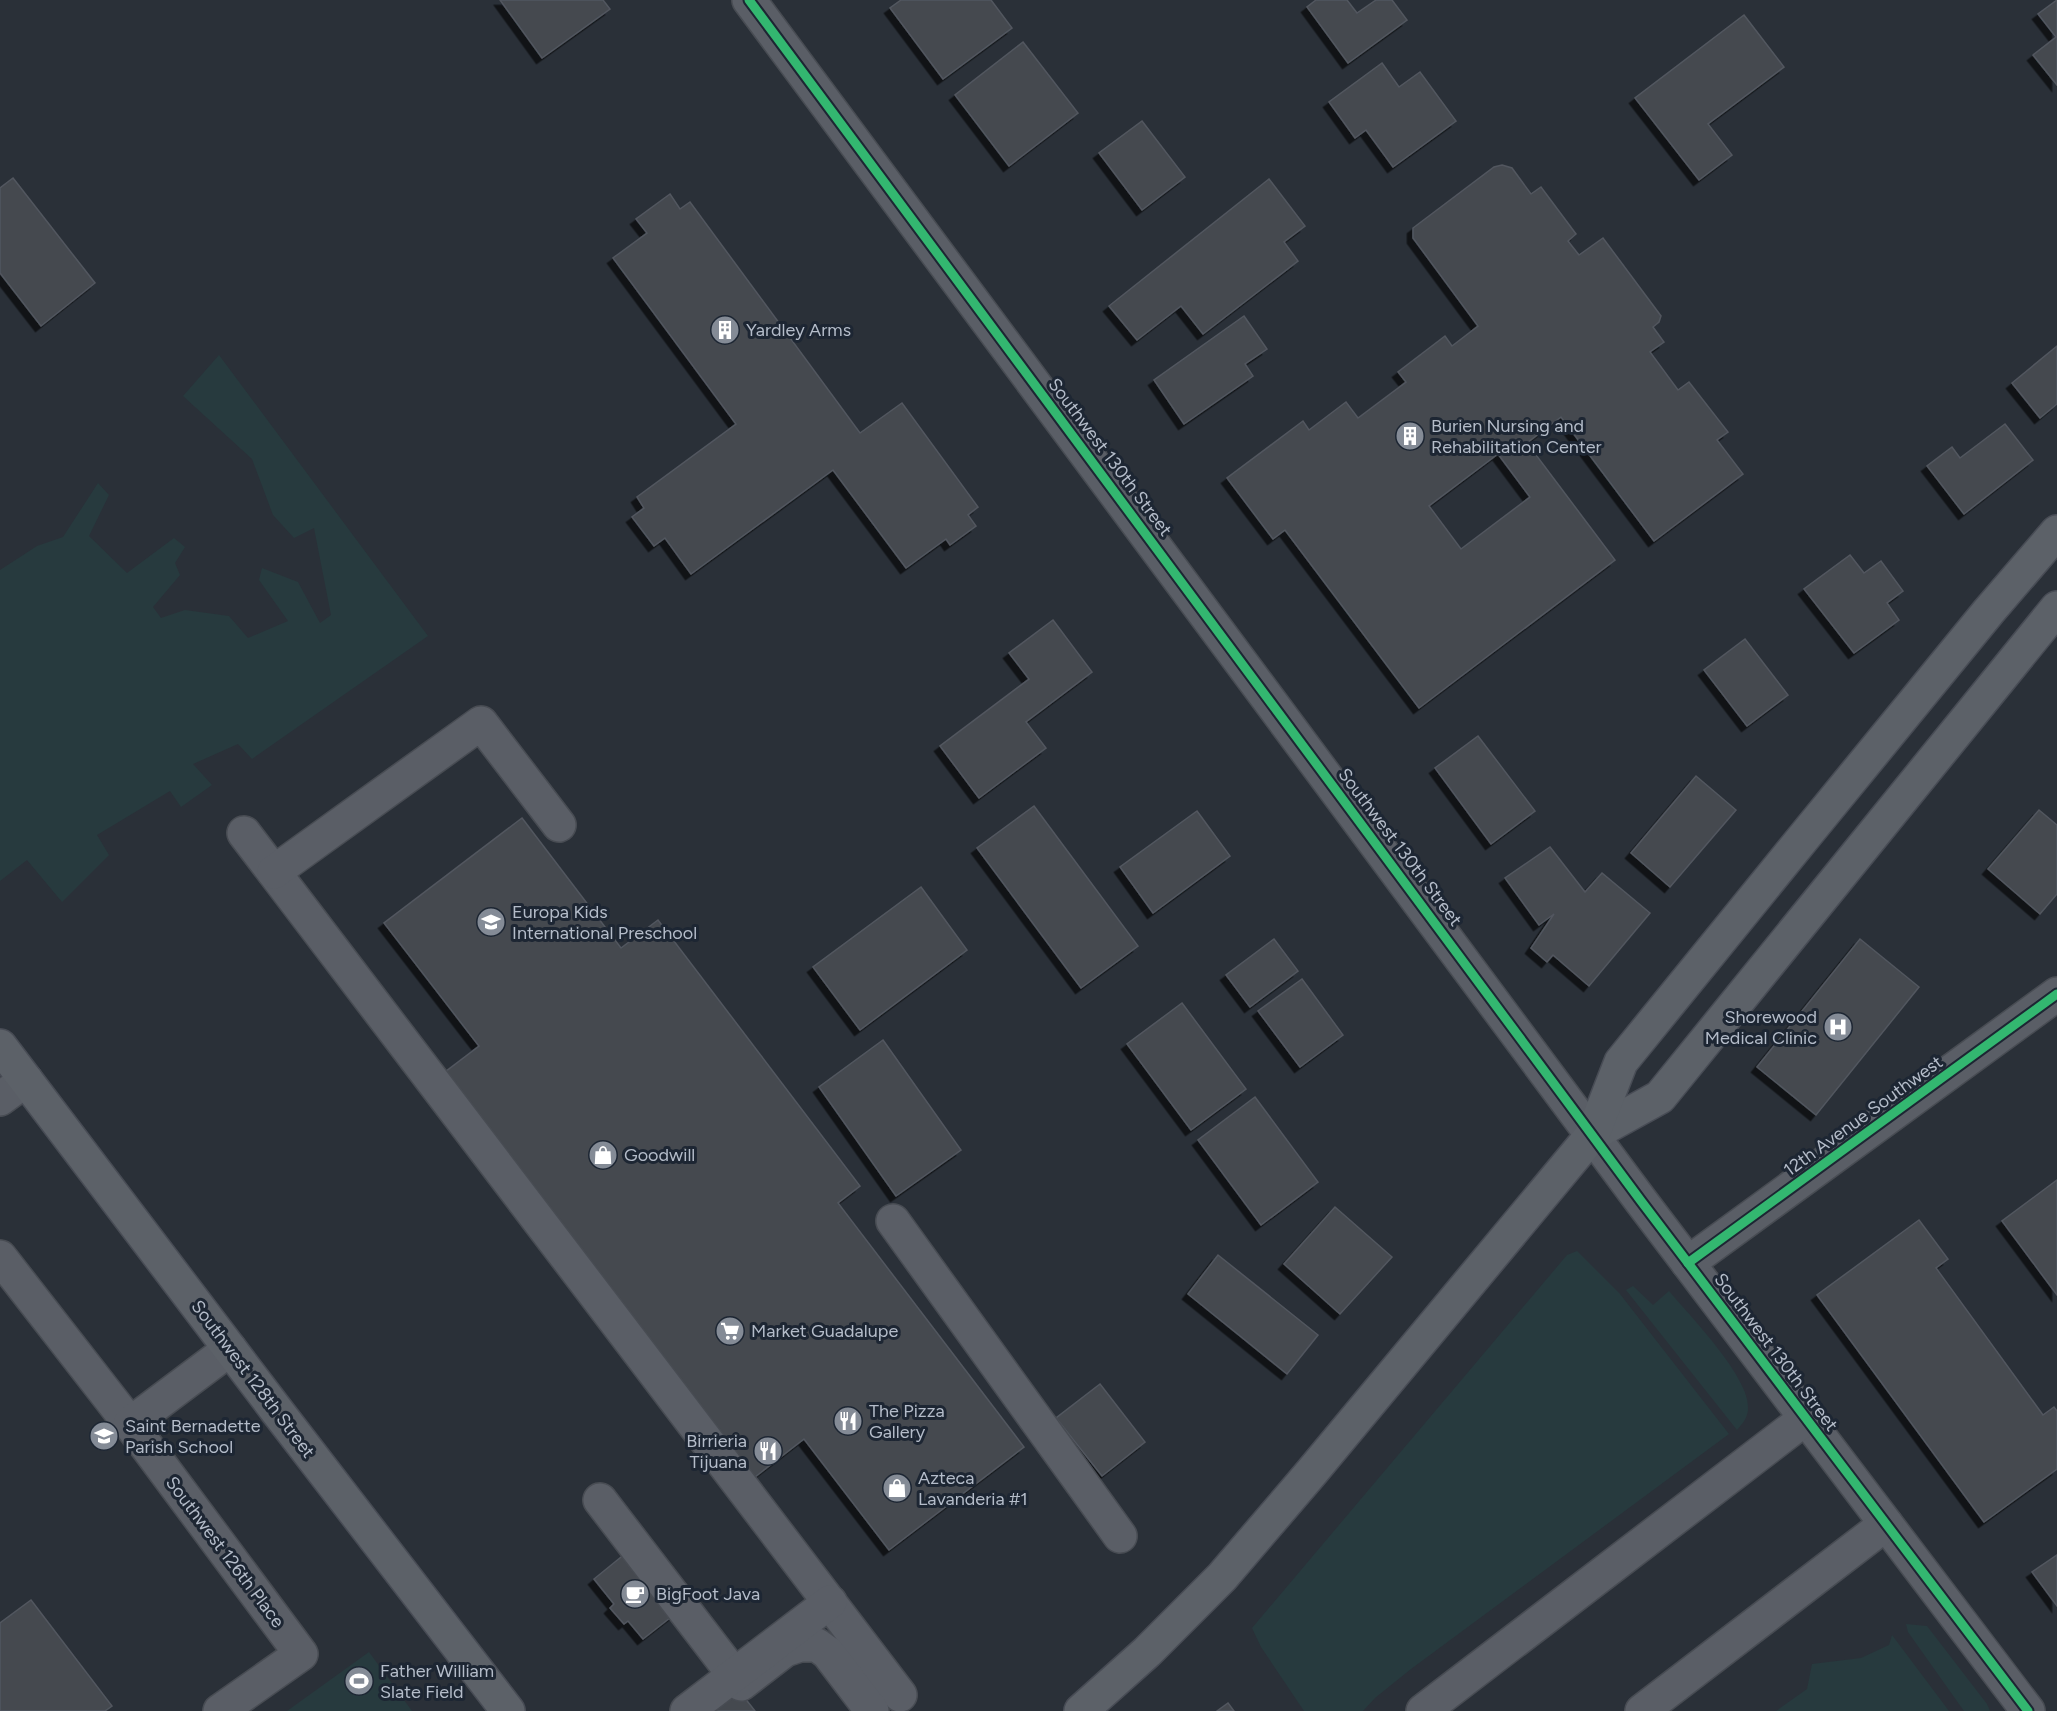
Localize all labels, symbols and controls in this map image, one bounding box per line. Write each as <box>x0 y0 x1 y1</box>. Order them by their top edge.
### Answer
building icon: Yardley Arms <box>709 314 741 346</box>
place label: Yardley Arms <box>746 319 851 341</box>
street label: Southwest 130th Street <box>1043 374 1177 540</box>
place label: Burien Nursing and Rehabilitation Center <box>1431 415 1602 458</box>
building icon: Burien Nursing and Rehabilitation Center <box>1394 420 1426 452</box>
street label: Southwest 130th Street <box>1333 764 1467 930</box>
place label: Europa Kids International Preschool <box>512 901 697 944</box>
school or university icon: Europa Kids International Preschool <box>475 906 507 938</box>
place label: Shorewood Medical Clinic <box>1705 1006 1817 1049</box>
hospital icon: Shorewood Medical Clinic <box>1822 1011 1854 1043</box>
street label: 12th Avenue Southwest <box>1779 1051 1947 1181</box>
shop icon: Goodwill <box>587 1139 619 1171</box>
place label: Goodwill <box>624 1144 695 1166</box>
street label: Southwest 130th Street <box>1709 1269 1843 1435</box>
street label: Southwest 128th Street <box>186 1296 320 1462</box>
supermarket icon: Market Guadalupe <box>714 1315 746 1347</box>
place label: Market Guadalupe <box>751 1320 898 1342</box>
place label: The Pizza Gallery <box>869 1400 945 1443</box>
restaurant icon: The Pizza Gallery <box>832 1405 864 1437</box>
place label: Saint Bernadette Parish School <box>125 1415 261 1458</box>
school or university icon: Saint Bernadette Parish School <box>88 1420 120 1452</box>
place label: Birrieria Tijuana <box>686 1430 747 1473</box>
restaurant icon: Birrieria Tijuana <box>752 1435 784 1467</box>
place label: Azteca Lavanderia #1 <box>918 1467 1028 1510</box>
street label: Southwest 126th Place <box>161 1472 289 1632</box>
shop icon: Azteca Lavanderia #1 <box>881 1472 913 1504</box>
cafe icon: BigFoot Java <box>619 1578 651 1610</box>
place label: BigFoot Java <box>656 1583 760 1605</box>
place label: Father William Slate Field <box>380 1660 494 1703</box>
sports icon: Father William Slate Field <box>343 1665 375 1697</box>

